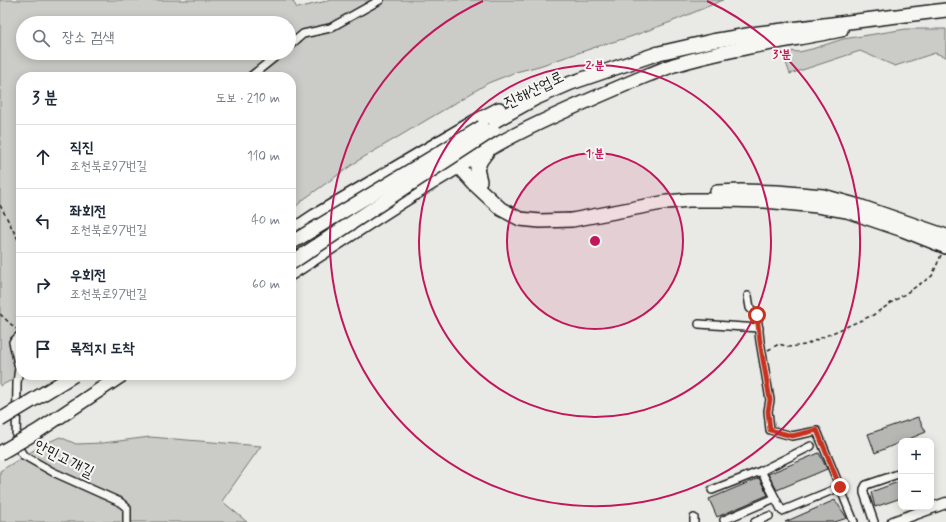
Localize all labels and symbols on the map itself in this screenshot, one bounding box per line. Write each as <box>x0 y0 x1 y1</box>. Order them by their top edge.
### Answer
text: 3 분 <box>773 47 792 63</box>
text: 2 분 <box>586 58 605 74</box>
street label: 진해산업로 <box>500 66 568 114</box>
text: 1 분 <box>586 146 604 162</box>
centre of rings <box>588 234 602 248</box>
route start <box>748 306 766 324</box>
street label: 안민고개길 <box>31 435 98 483</box>
route end <box>831 478 849 496</box>

